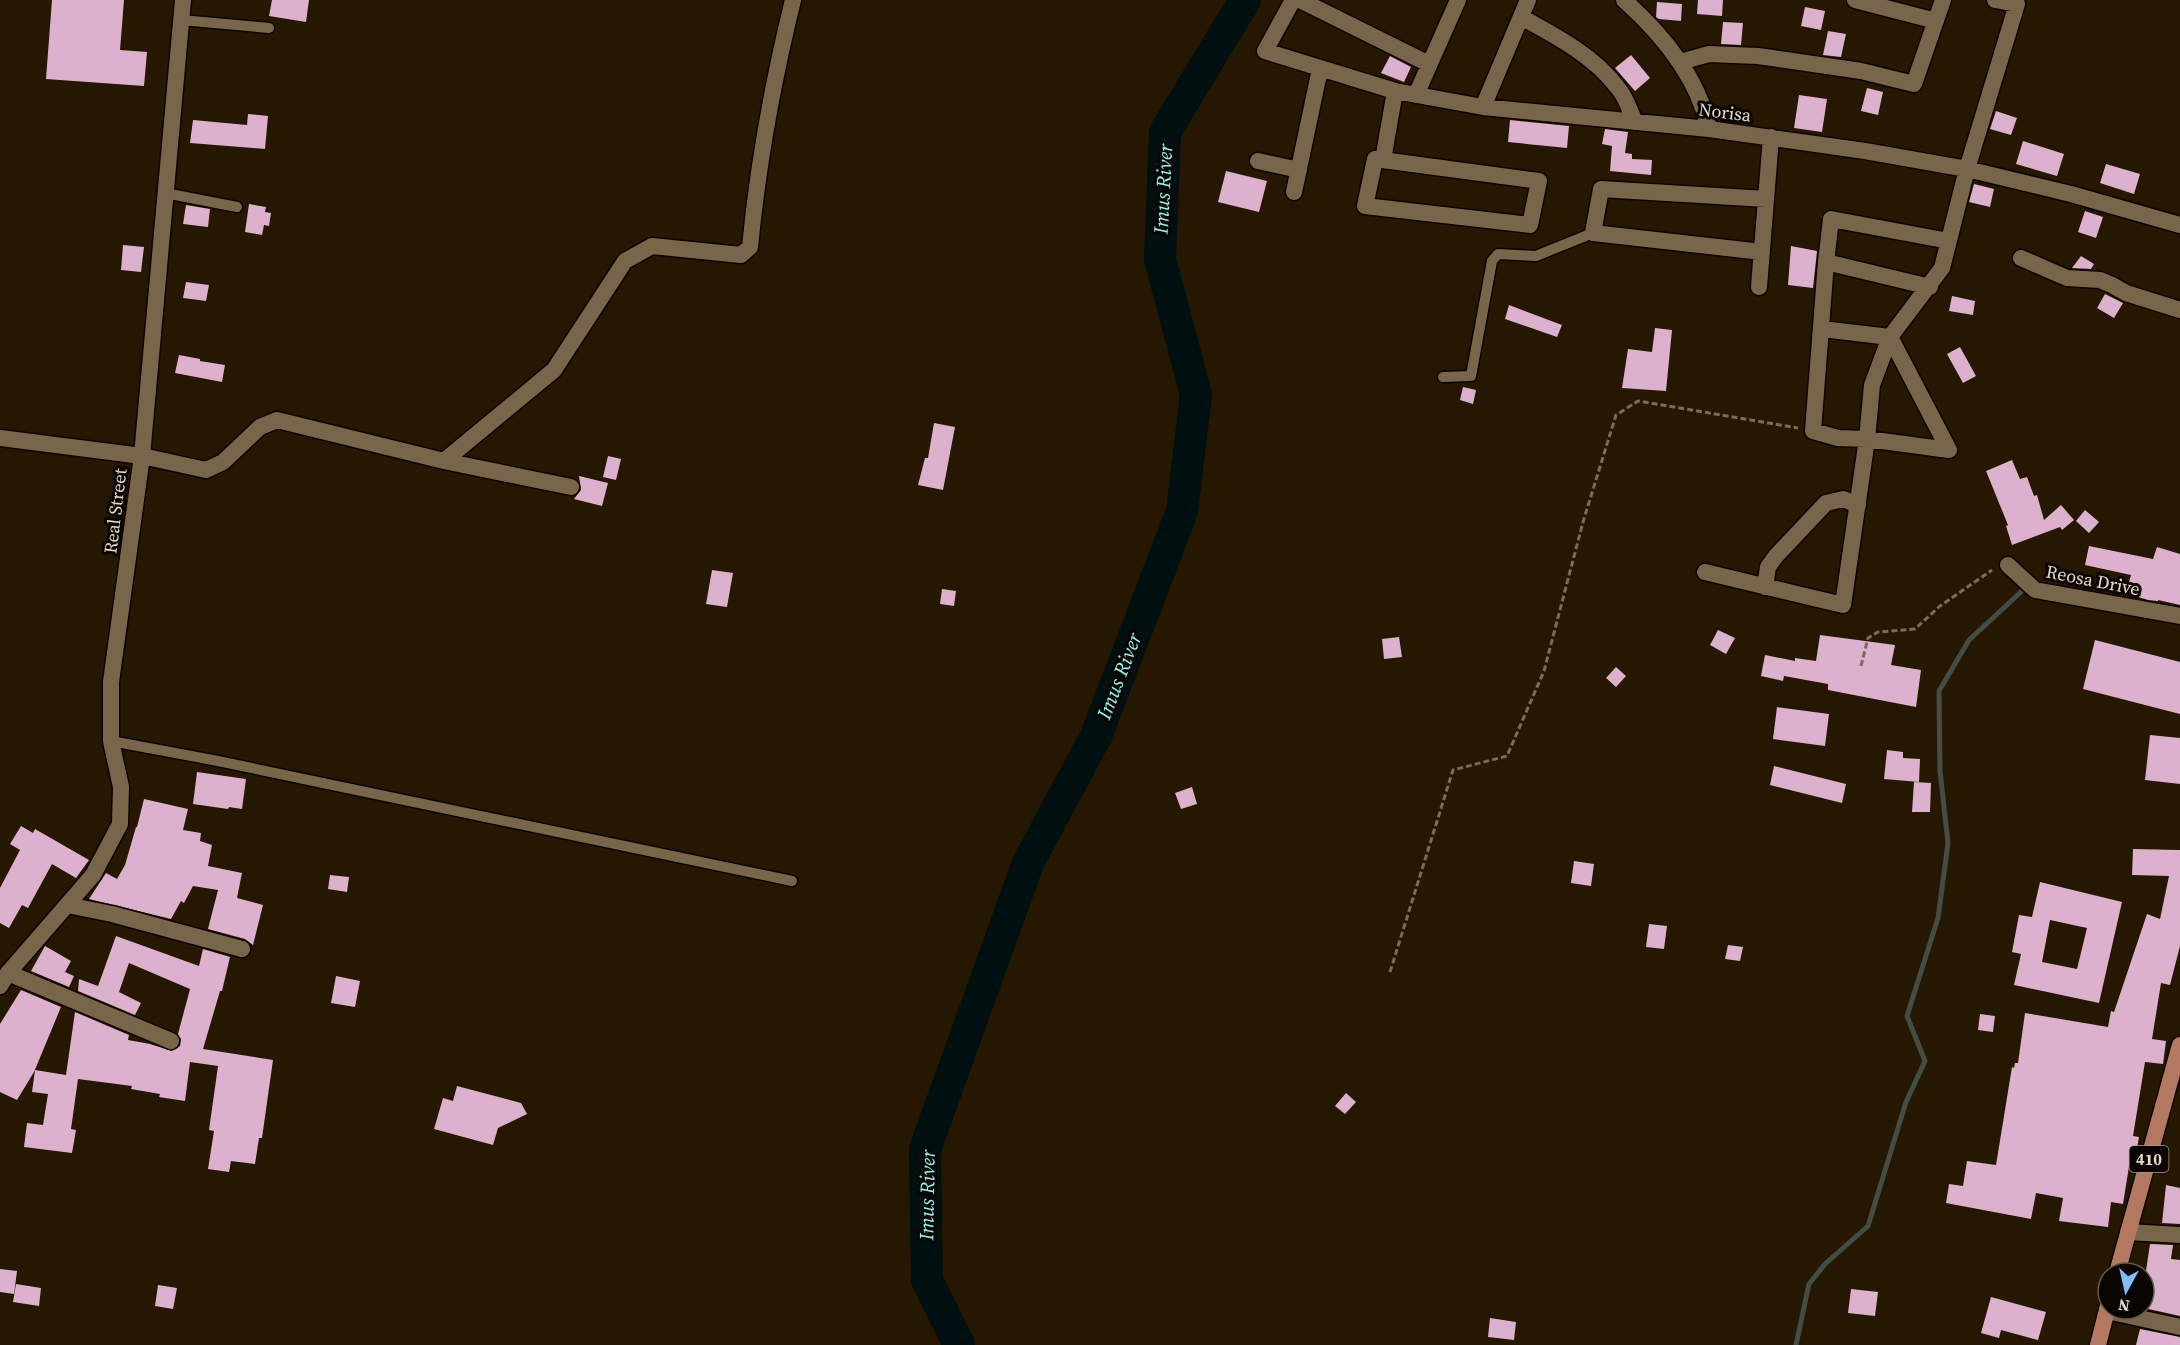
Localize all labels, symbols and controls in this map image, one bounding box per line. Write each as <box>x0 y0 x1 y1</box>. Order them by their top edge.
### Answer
street label: Norisa <box>1697 96 1754 128</box>
water label: Imus River <box>1147 142 1179 236</box>
street label: Real Street <box>97 467 133 555</box>
street label: Reosa Drive <box>2044 559 2142 601</box>
water label: Imus River <box>1089 628 1149 724</box>
road number: 410 <box>2130 1146 2168 1172</box>
water label: Imus River <box>912 1148 942 1242</box>
north arrow <box>2096 1261 2156 1321</box>
text: N <box>2116 1294 2131 1318</box>

